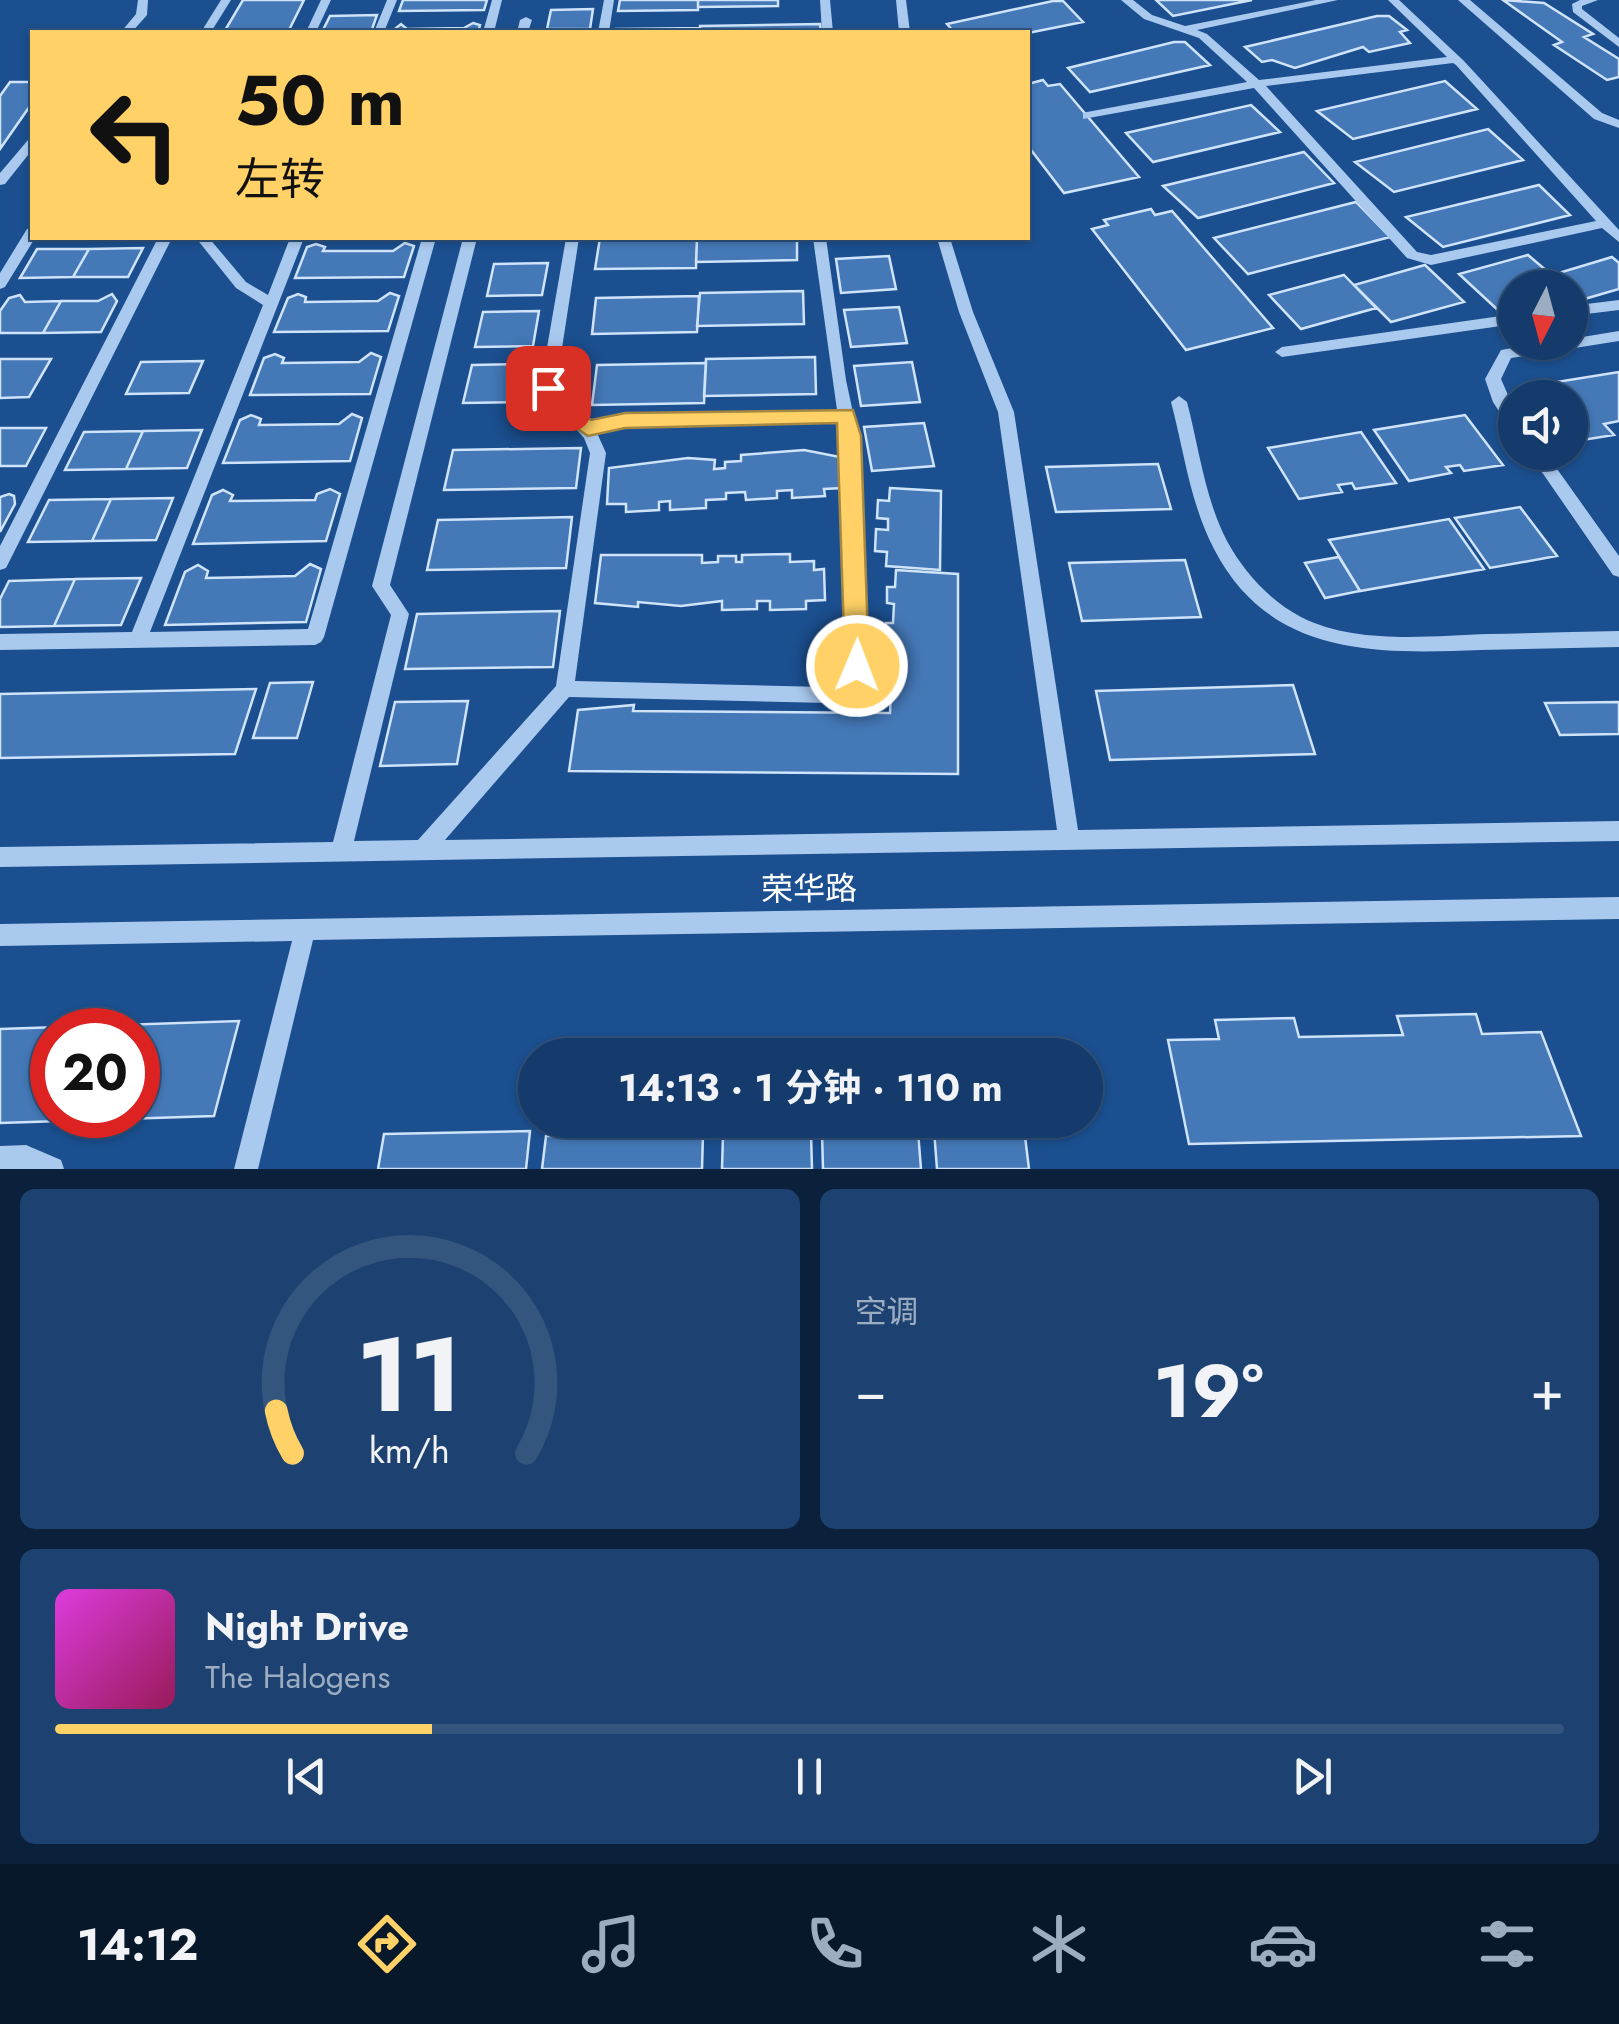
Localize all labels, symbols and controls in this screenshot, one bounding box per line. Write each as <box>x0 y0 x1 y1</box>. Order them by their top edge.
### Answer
text: 50 m <box>235 50 405 151</box>
icon: left <box>70 70 200 200</box>
text: 左转 <box>235 147 325 212</box>
north arrow <box>1498 270 1588 360</box>
map controls <box>1498 270 1588 470</box>
pin <box>506 346 591 431</box>
icon: arrive <box>521 361 576 416</box>
button: sound <box>1498 380 1588 470</box>
position arrow <box>805 614 909 718</box>
street label: 荣华路 <box>761 865 857 913</box>
speed limit sign: 20 <box>30 1008 160 1138</box>
text: 14:13 · 1 分钟 · 110 m <box>618 1060 1003 1115</box>
text: 空调 <box>855 1289 919 1335</box>
text: 11 <box>357 1300 463 1450</box>
text: 19° <box>1153 1337 1264 1445</box>
text: − <box>855 1351 887 1431</box>
text: + <box>1530 1351 1564 1431</box>
text: km/h <box>369 1425 450 1476</box>
text: Night Drive <box>205 1599 409 1654</box>
text: The Halogens <box>205 1654 390 1700</box>
icon: previous <box>279 1749 334 1804</box>
icon: pause <box>782 1749 837 1804</box>
icon: next <box>1285 1749 1340 1804</box>
icon: directions <box>352 1909 422 1979</box>
icon: music <box>576 1909 646 1979</box>
icon: phone <box>800 1909 870 1979</box>
icon: climate <box>1024 1909 1094 1979</box>
icon: car <box>1248 1909 1318 1979</box>
icon: filters <box>1472 1909 1542 1979</box>
text: 14:12 <box>77 1912 198 1977</box>

